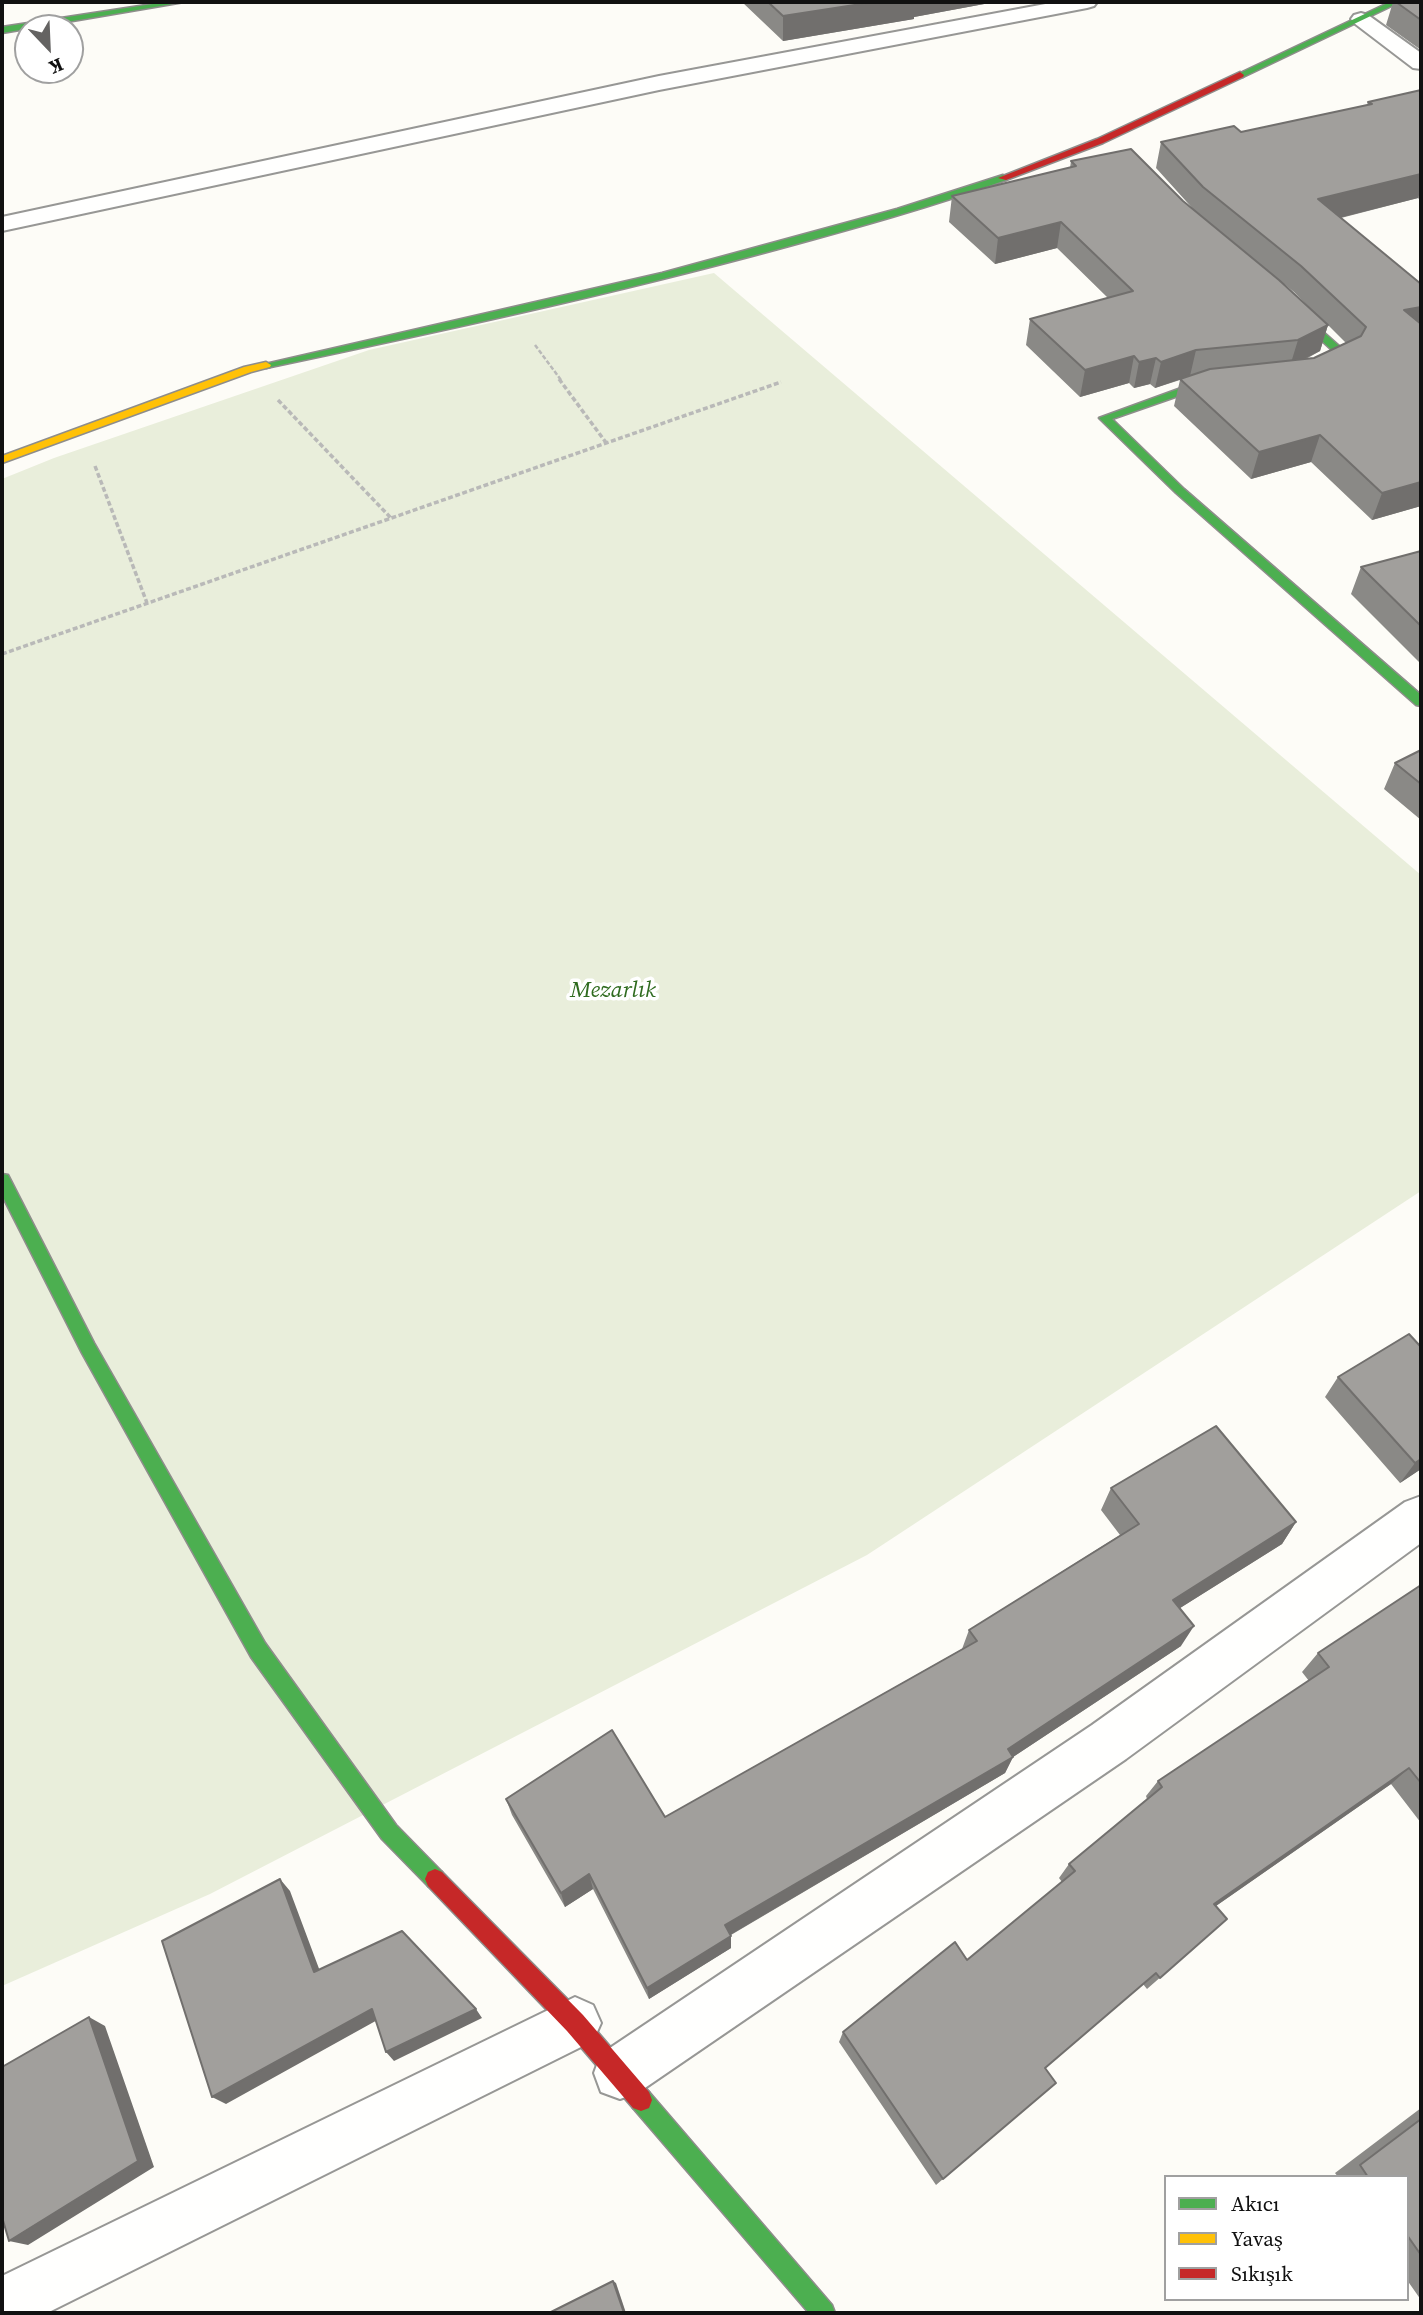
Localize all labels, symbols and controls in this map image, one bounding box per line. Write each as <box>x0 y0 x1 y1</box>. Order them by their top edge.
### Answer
north arrow <box>14 14 84 84</box>
text: K <box>45 52 68 81</box>
park label: Mezarlık <box>570 977 656 1005</box>
legend <box>1164 2175 1409 2301</box>
text: Akıcı <box>1231 2189 1279 2218</box>
text: Yavaş <box>1231 2224 1283 2253</box>
text: Sıkışık <box>1231 2259 1293 2288</box>

